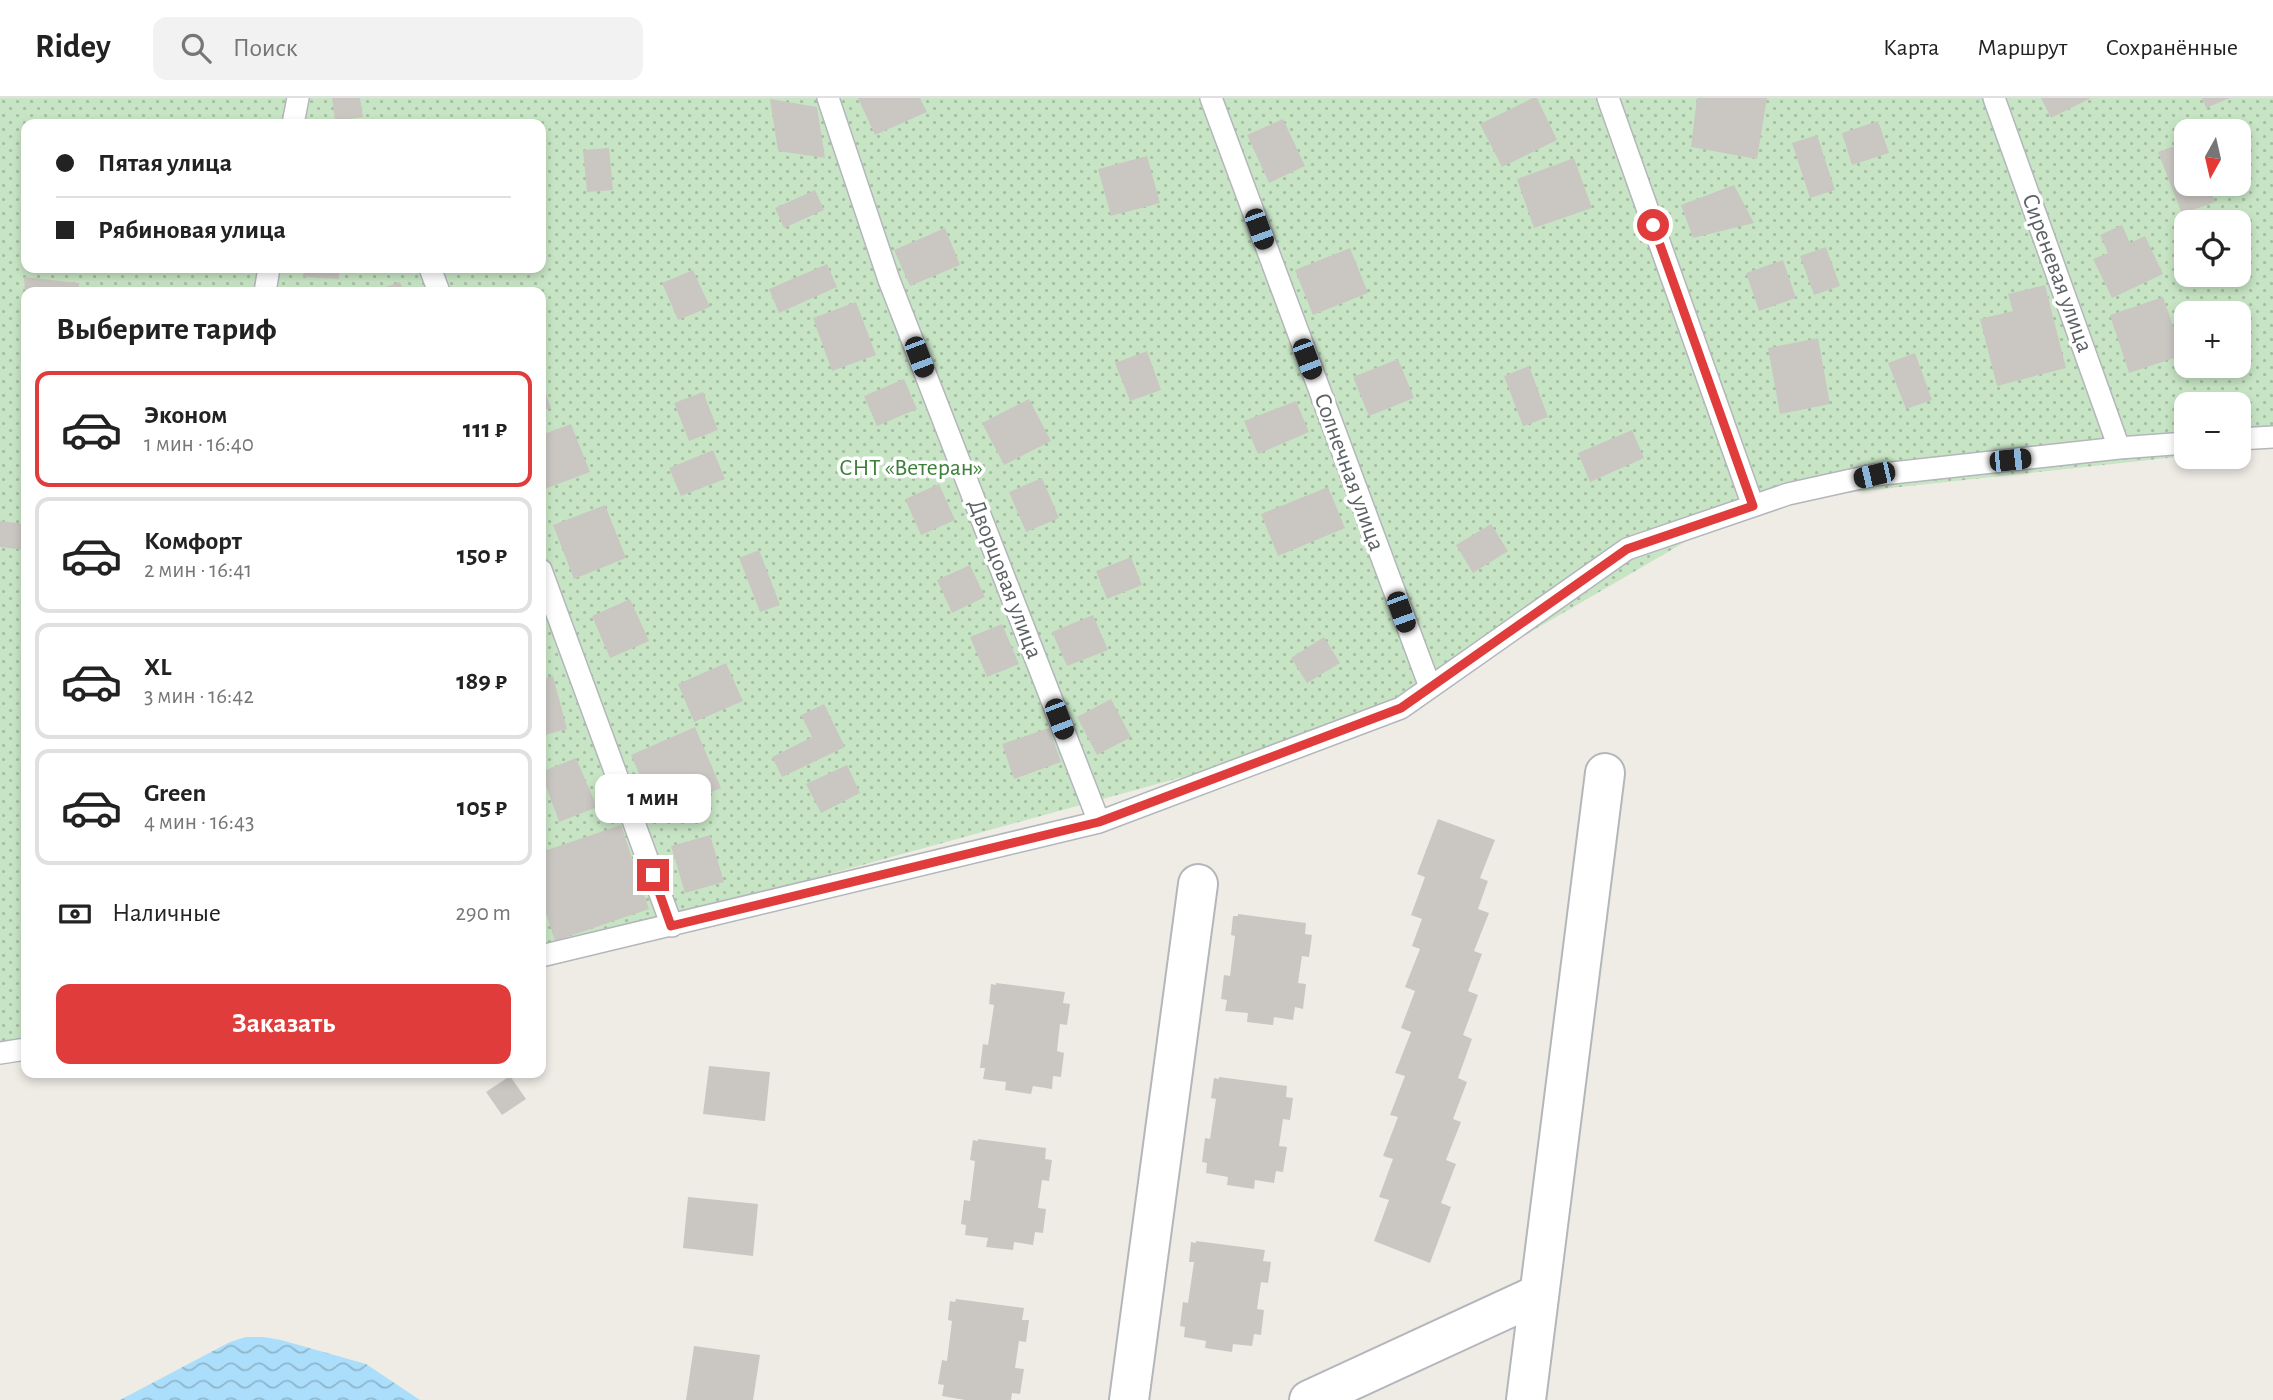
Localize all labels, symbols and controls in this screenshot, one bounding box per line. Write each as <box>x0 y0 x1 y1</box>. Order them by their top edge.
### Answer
search box <box>153 17 643 80</box>
icon: search <box>177 29 215 67</box>
text: Ridey <box>35 31 111 64</box>
text: Поиск <box>233 35 298 61</box>
text: Карта <box>1883 36 1939 60</box>
text: Маршрут <box>1977 36 2067 60</box>
text: Сохранённые <box>2105 36 2238 60</box>
north arrow <box>2174 119 2250 196</box>
map controls <box>2174 119 2251 469</box>
text: Пятая улица <box>98 150 232 176</box>
street label: Сиреневая улица <box>2017 190 2097 356</box>
car <box>1242 206 1277 252</box>
route start <box>1637 209 1669 241</box>
button: locate <box>2174 210 2251 287</box>
text: Рябиновая улица <box>98 217 286 243</box>
button: + <box>2174 301 2251 378</box>
text: Выберите тариф <box>56 313 277 345</box>
car <box>902 334 937 380</box>
car <box>1290 336 1325 382</box>
street label: Солнечная улица <box>1309 390 1389 554</box>
button: − <box>2174 392 2251 469</box>
icon: car <box>60 398 123 461</box>
text: Эконом <box>144 402 227 428</box>
text: 111 ₽ <box>463 416 507 442</box>
text: 1 мин · 16:40 <box>144 433 254 456</box>
car <box>1989 447 2032 473</box>
park label: СНТ «Ветеран» <box>839 456 983 480</box>
car <box>1852 460 1897 490</box>
street label: Дворцовая улица <box>964 496 1046 662</box>
icon: car <box>60 524 123 587</box>
text: Комфорт <box>144 528 242 554</box>
text: 150 ₽ <box>457 542 507 568</box>
text: 2 мин · 16:41 <box>144 559 252 582</box>
car <box>1384 589 1419 635</box>
icon: car <box>60 650 123 713</box>
text: XL <box>144 654 171 680</box>
text: 189 ₽ <box>456 668 507 694</box>
text: 3 мин · 16:42 <box>144 685 254 708</box>
car <box>1042 696 1077 742</box>
callout: 1 мин <box>595 774 711 822</box>
icon: car <box>60 776 123 839</box>
text: Green <box>144 780 206 806</box>
text: 1 мин <box>627 787 679 810</box>
text: 105 ₽ <box>457 794 507 820</box>
text: 4 мин · 16:43 <box>144 811 254 834</box>
route end <box>637 859 669 891</box>
icon: cash <box>56 895 94 933</box>
text: Наличные <box>112 900 221 926</box>
text: 290 m <box>455 902 511 925</box>
button: Заказать <box>56 984 511 1064</box>

